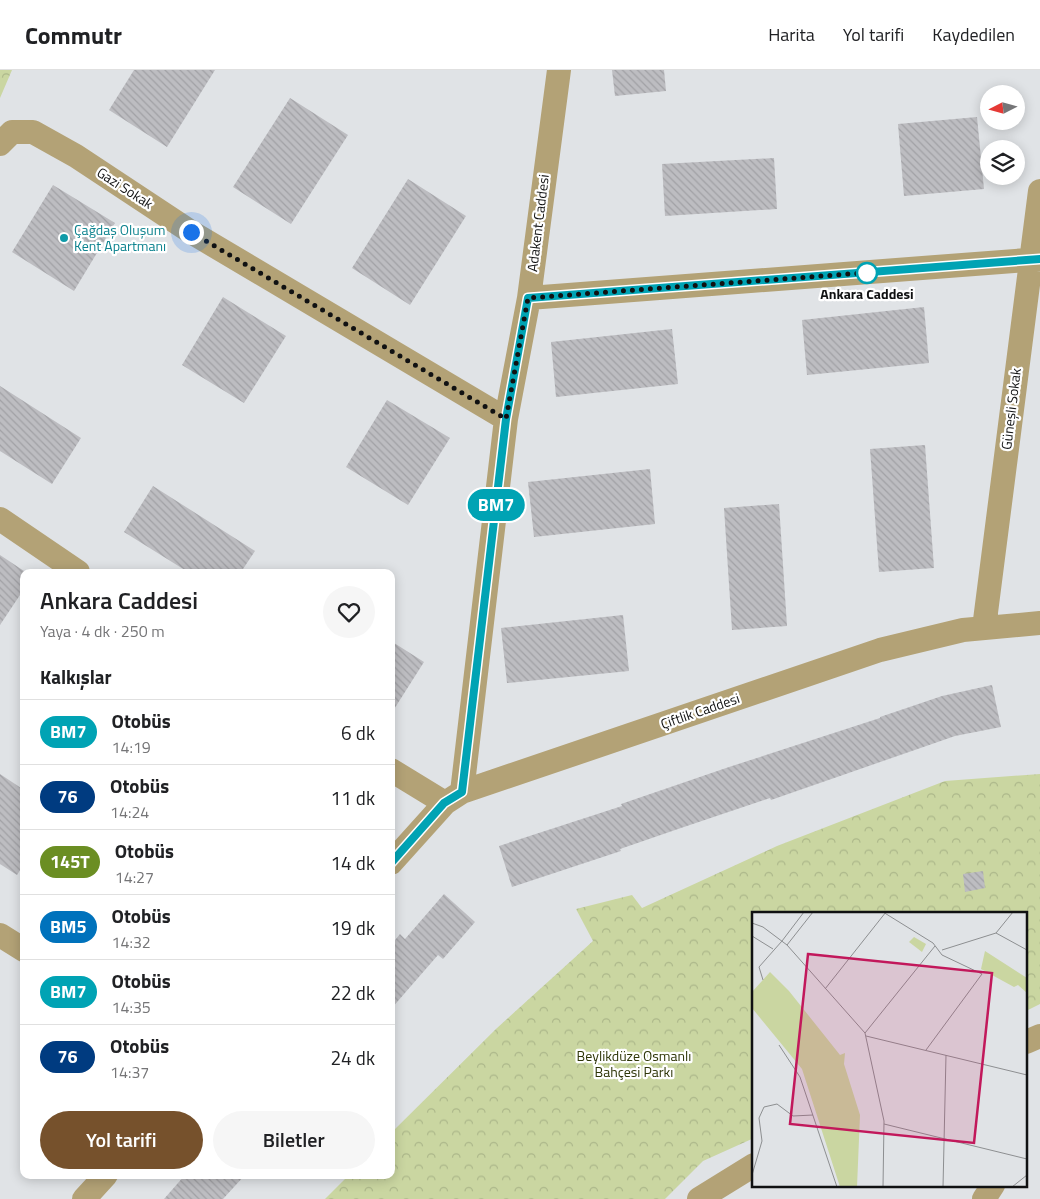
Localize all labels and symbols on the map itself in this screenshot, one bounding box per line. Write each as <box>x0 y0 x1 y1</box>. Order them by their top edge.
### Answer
north arrow <box>980 85 1025 130</box>
street label: Gazi Sokak <box>93 161 158 214</box>
street label: Adakent Caddesi <box>521 173 554 273</box>
place label: Çağdaş Oluşum Kent Apartmanı <box>74 219 166 256</box>
your location <box>179 220 204 245</box>
marker: Çağdaş Oluşum Kent Apartmanı <box>58 232 70 244</box>
marker: Ankara Caddesi <box>856 262 878 284</box>
place label: Ankara Caddesi <box>820 283 914 304</box>
street label: Güneşli Sokak <box>995 367 1026 451</box>
line badge: BM7 <box>467 489 525 521</box>
street label: Çiftlik Caddesi <box>657 687 742 734</box>
inset map <box>752 912 1028 1186</box>
park label: Beylikdüze Osmanlı Bahçesi Parkı <box>577 1045 691 1082</box>

